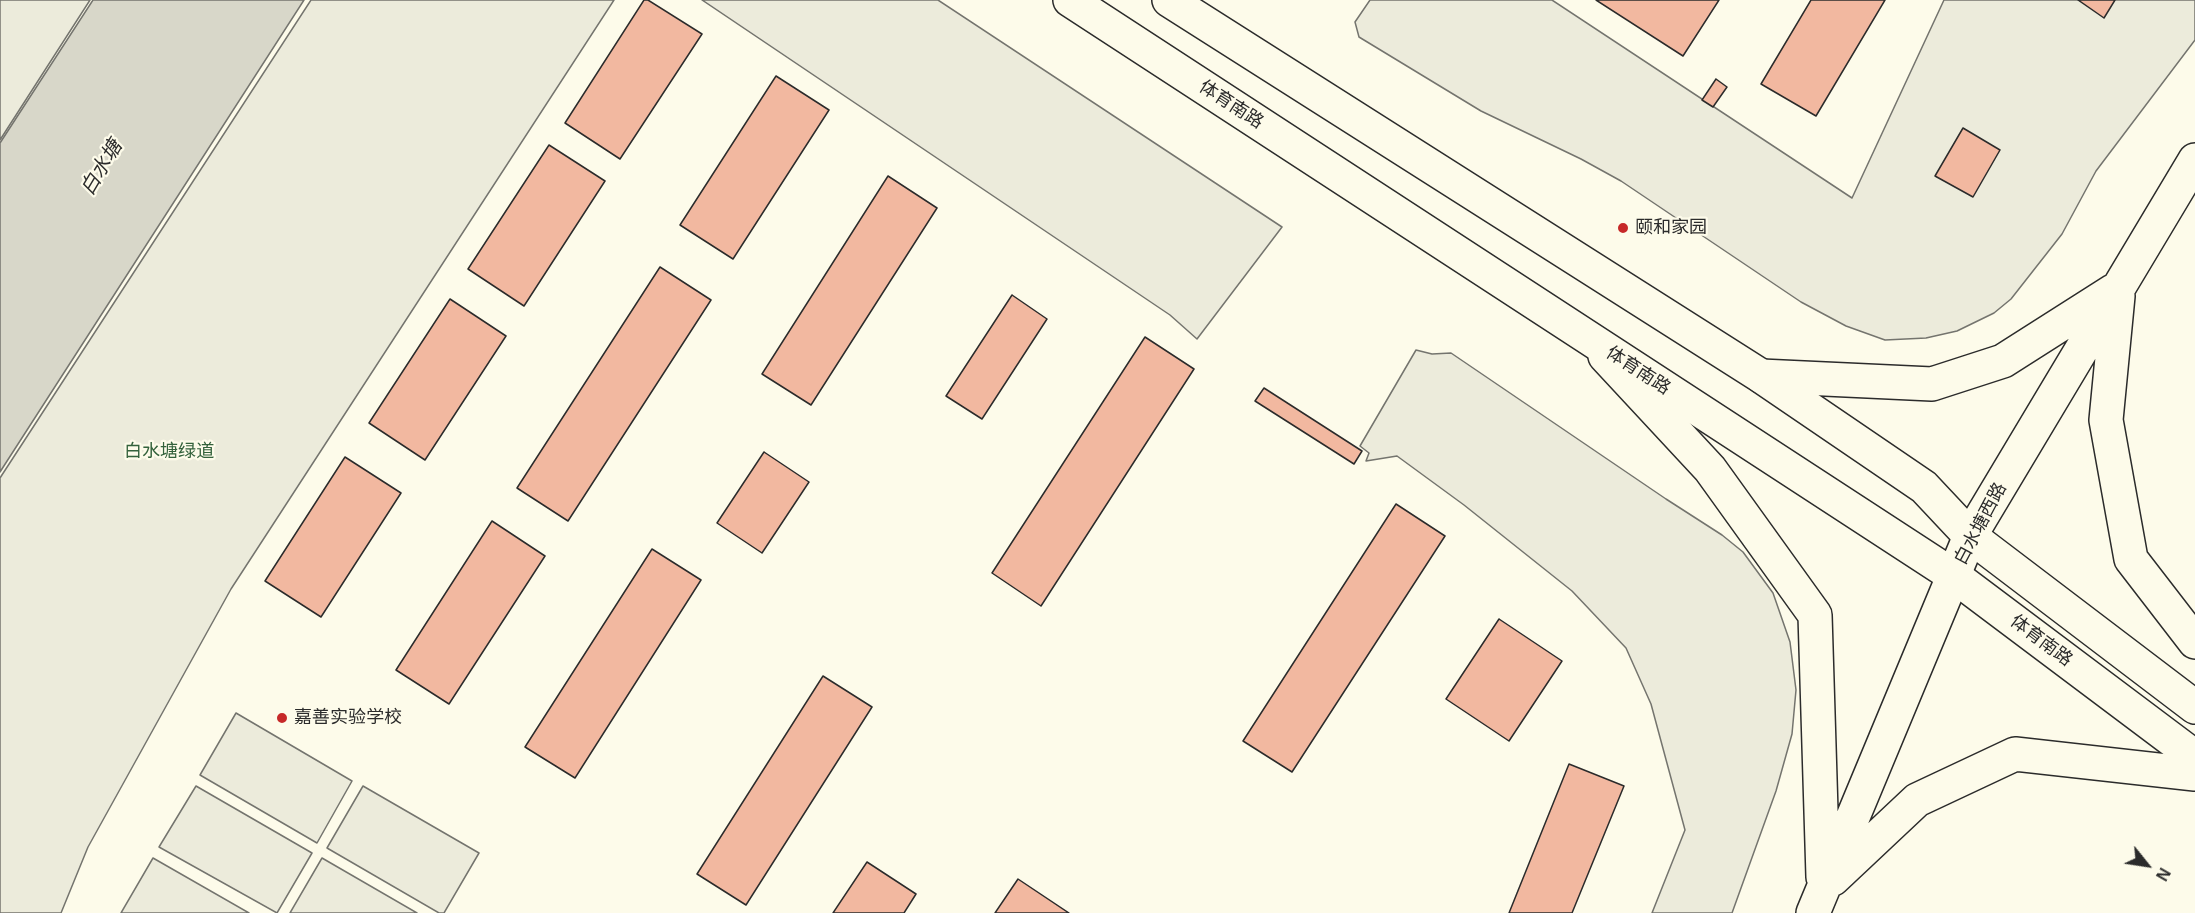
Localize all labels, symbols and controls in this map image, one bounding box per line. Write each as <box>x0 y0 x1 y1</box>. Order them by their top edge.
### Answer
street label: 体育南路 <box>1195 76 1267 134</box>
water label: 白水塘 <box>76 136 128 200</box>
place label: 颐和家园 <box>1635 217 1707 239</box>
marker: 颐和家园 <box>1616 221 1630 235</box>
street label: 体育南路 <box>1602 342 1674 400</box>
park label: 白水塘绿道 <box>124 441 214 463</box>
street label: 白水塘西路 <box>1950 479 2012 569</box>
street label: 体育南路 <box>2006 611 2076 671</box>
place label: 嘉善实验学校 <box>294 707 402 729</box>
marker: 嘉善实验学校 <box>275 711 289 725</box>
north arrow <box>2117 835 2177 895</box>
text: N <box>2153 865 2173 884</box>

